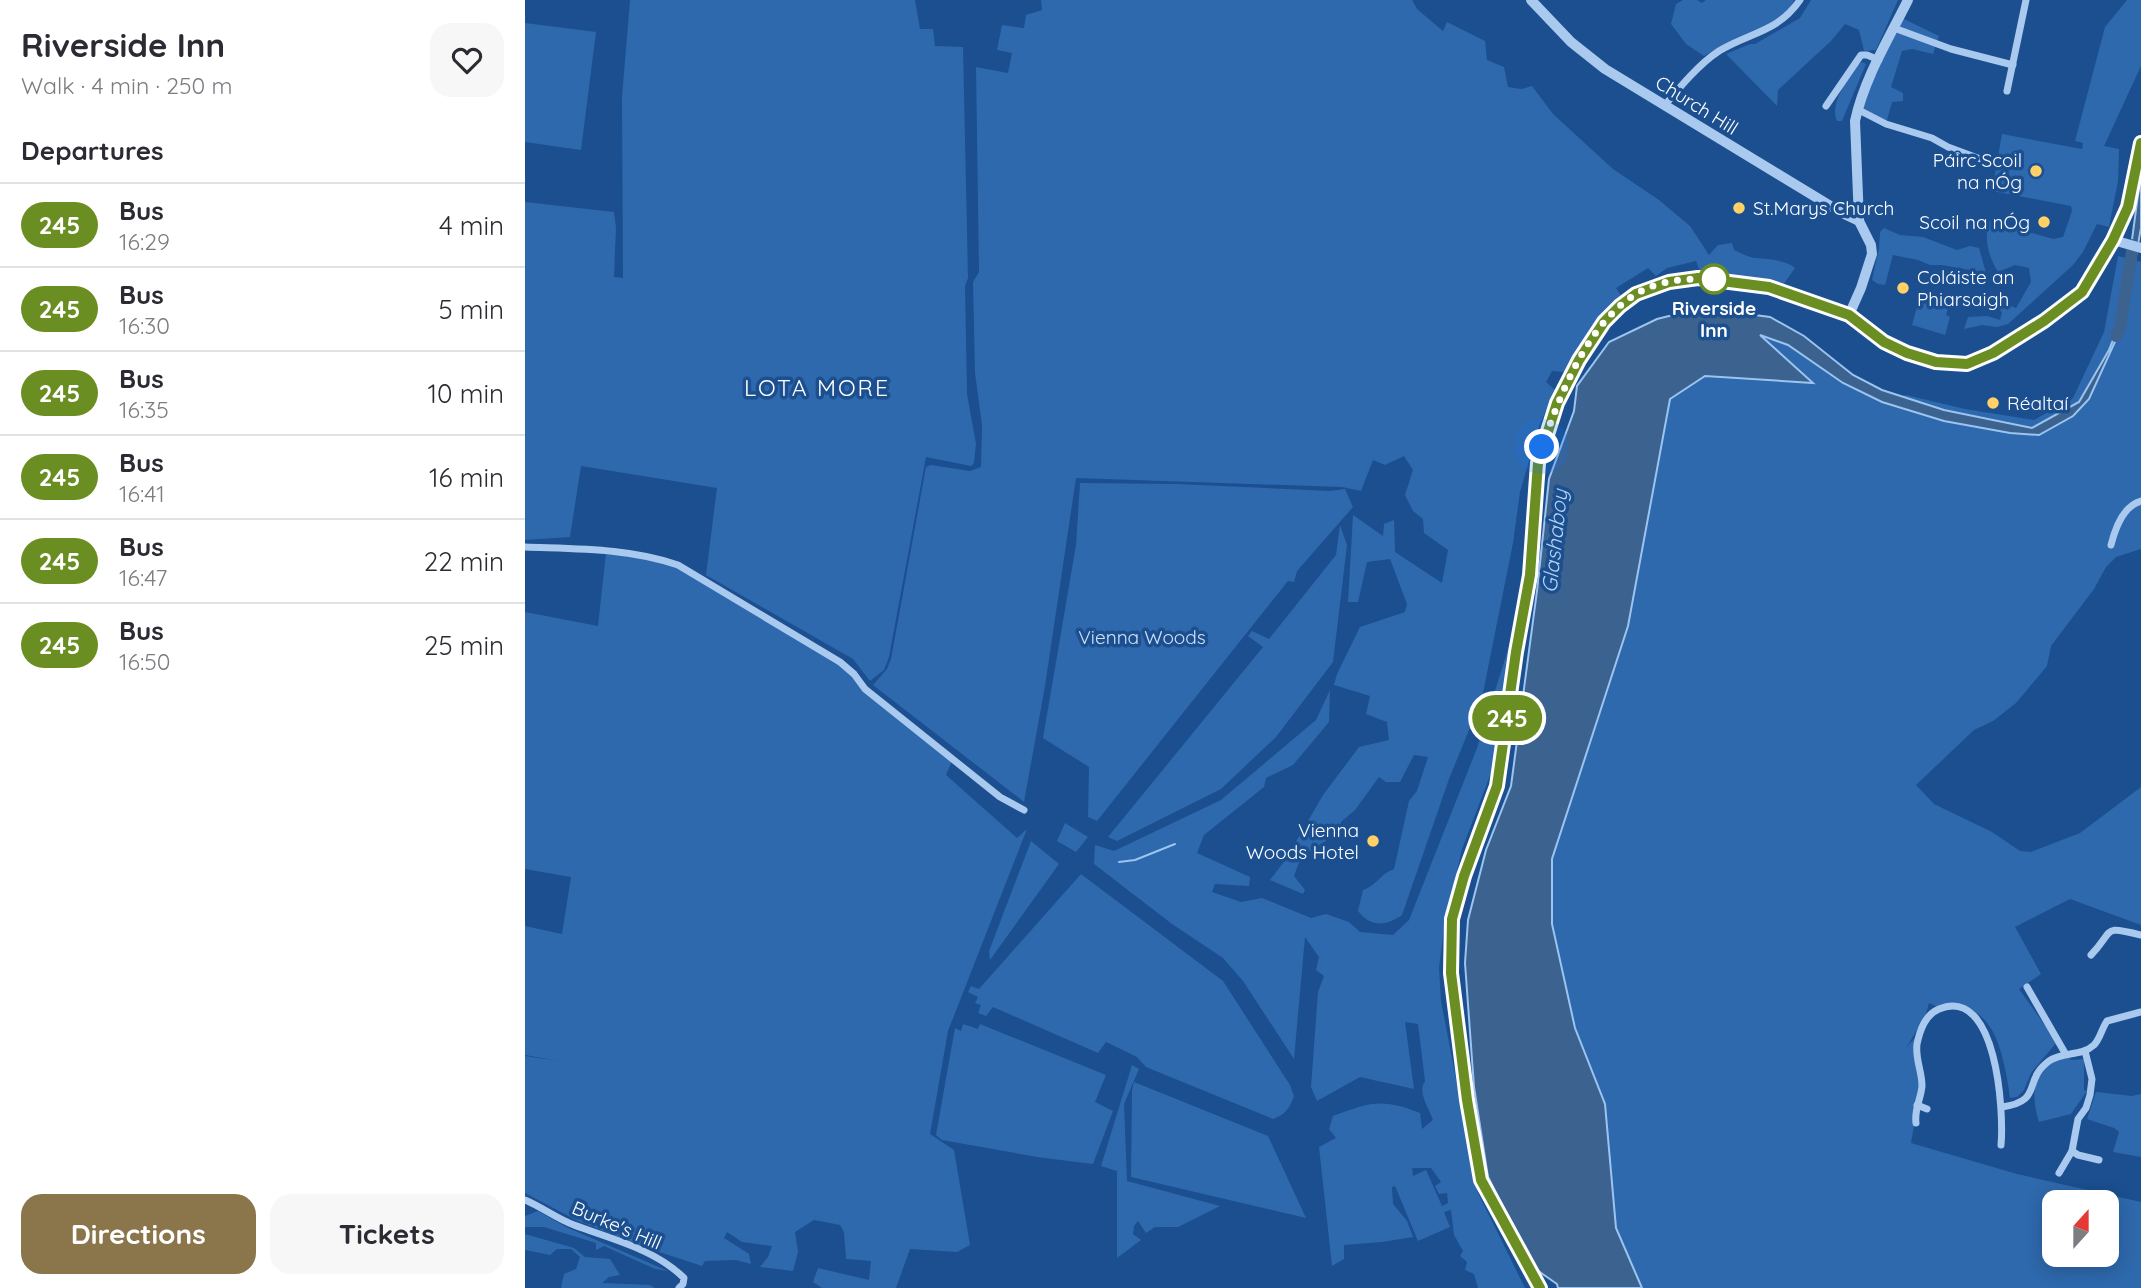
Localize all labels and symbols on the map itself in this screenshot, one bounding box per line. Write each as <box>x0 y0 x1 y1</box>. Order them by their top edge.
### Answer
street label: Church Hill <box>1651 70 1743 140</box>
place label: Páirc Scoil na nÓg <box>1933 148 2022 194</box>
marker: Páirc Scoil na nÓg <box>2028 163 2044 179</box>
place label: St.Marys Church <box>1753 196 1894 220</box>
marker: St.Marys Church <box>1731 200 1747 216</box>
place label: Scoil na nÓg <box>1919 210 2030 234</box>
marker: Scoil na nÓg <box>2036 214 2052 230</box>
marker: Riverside Inn <box>1699 264 1729 294</box>
place label: Coláiste an Phiarsaigh <box>1917 265 2015 311</box>
marker: Coláiste an Phiarsaigh <box>1895 280 1911 296</box>
place label: Riverside Inn <box>1672 296 1756 342</box>
district label: LOTA MORE <box>744 373 890 402</box>
place label: Réaltaí <box>2007 391 2069 415</box>
marker: Réaltaí <box>1985 395 2001 411</box>
your location <box>1524 429 1559 464</box>
water label: Glashaboy <box>1536 487 1572 594</box>
park label: Vienna Woods <box>1078 625 1206 649</box>
line badge: 245 <box>1467 695 1547 741</box>
place label: Vienna Woods Hotel <box>1246 818 1359 864</box>
marker: Vienna Woods Hotel <box>1365 833 1381 849</box>
north arrow <box>2042 1190 2119 1267</box>
street label: Burke's Hill <box>568 1195 666 1255</box>

